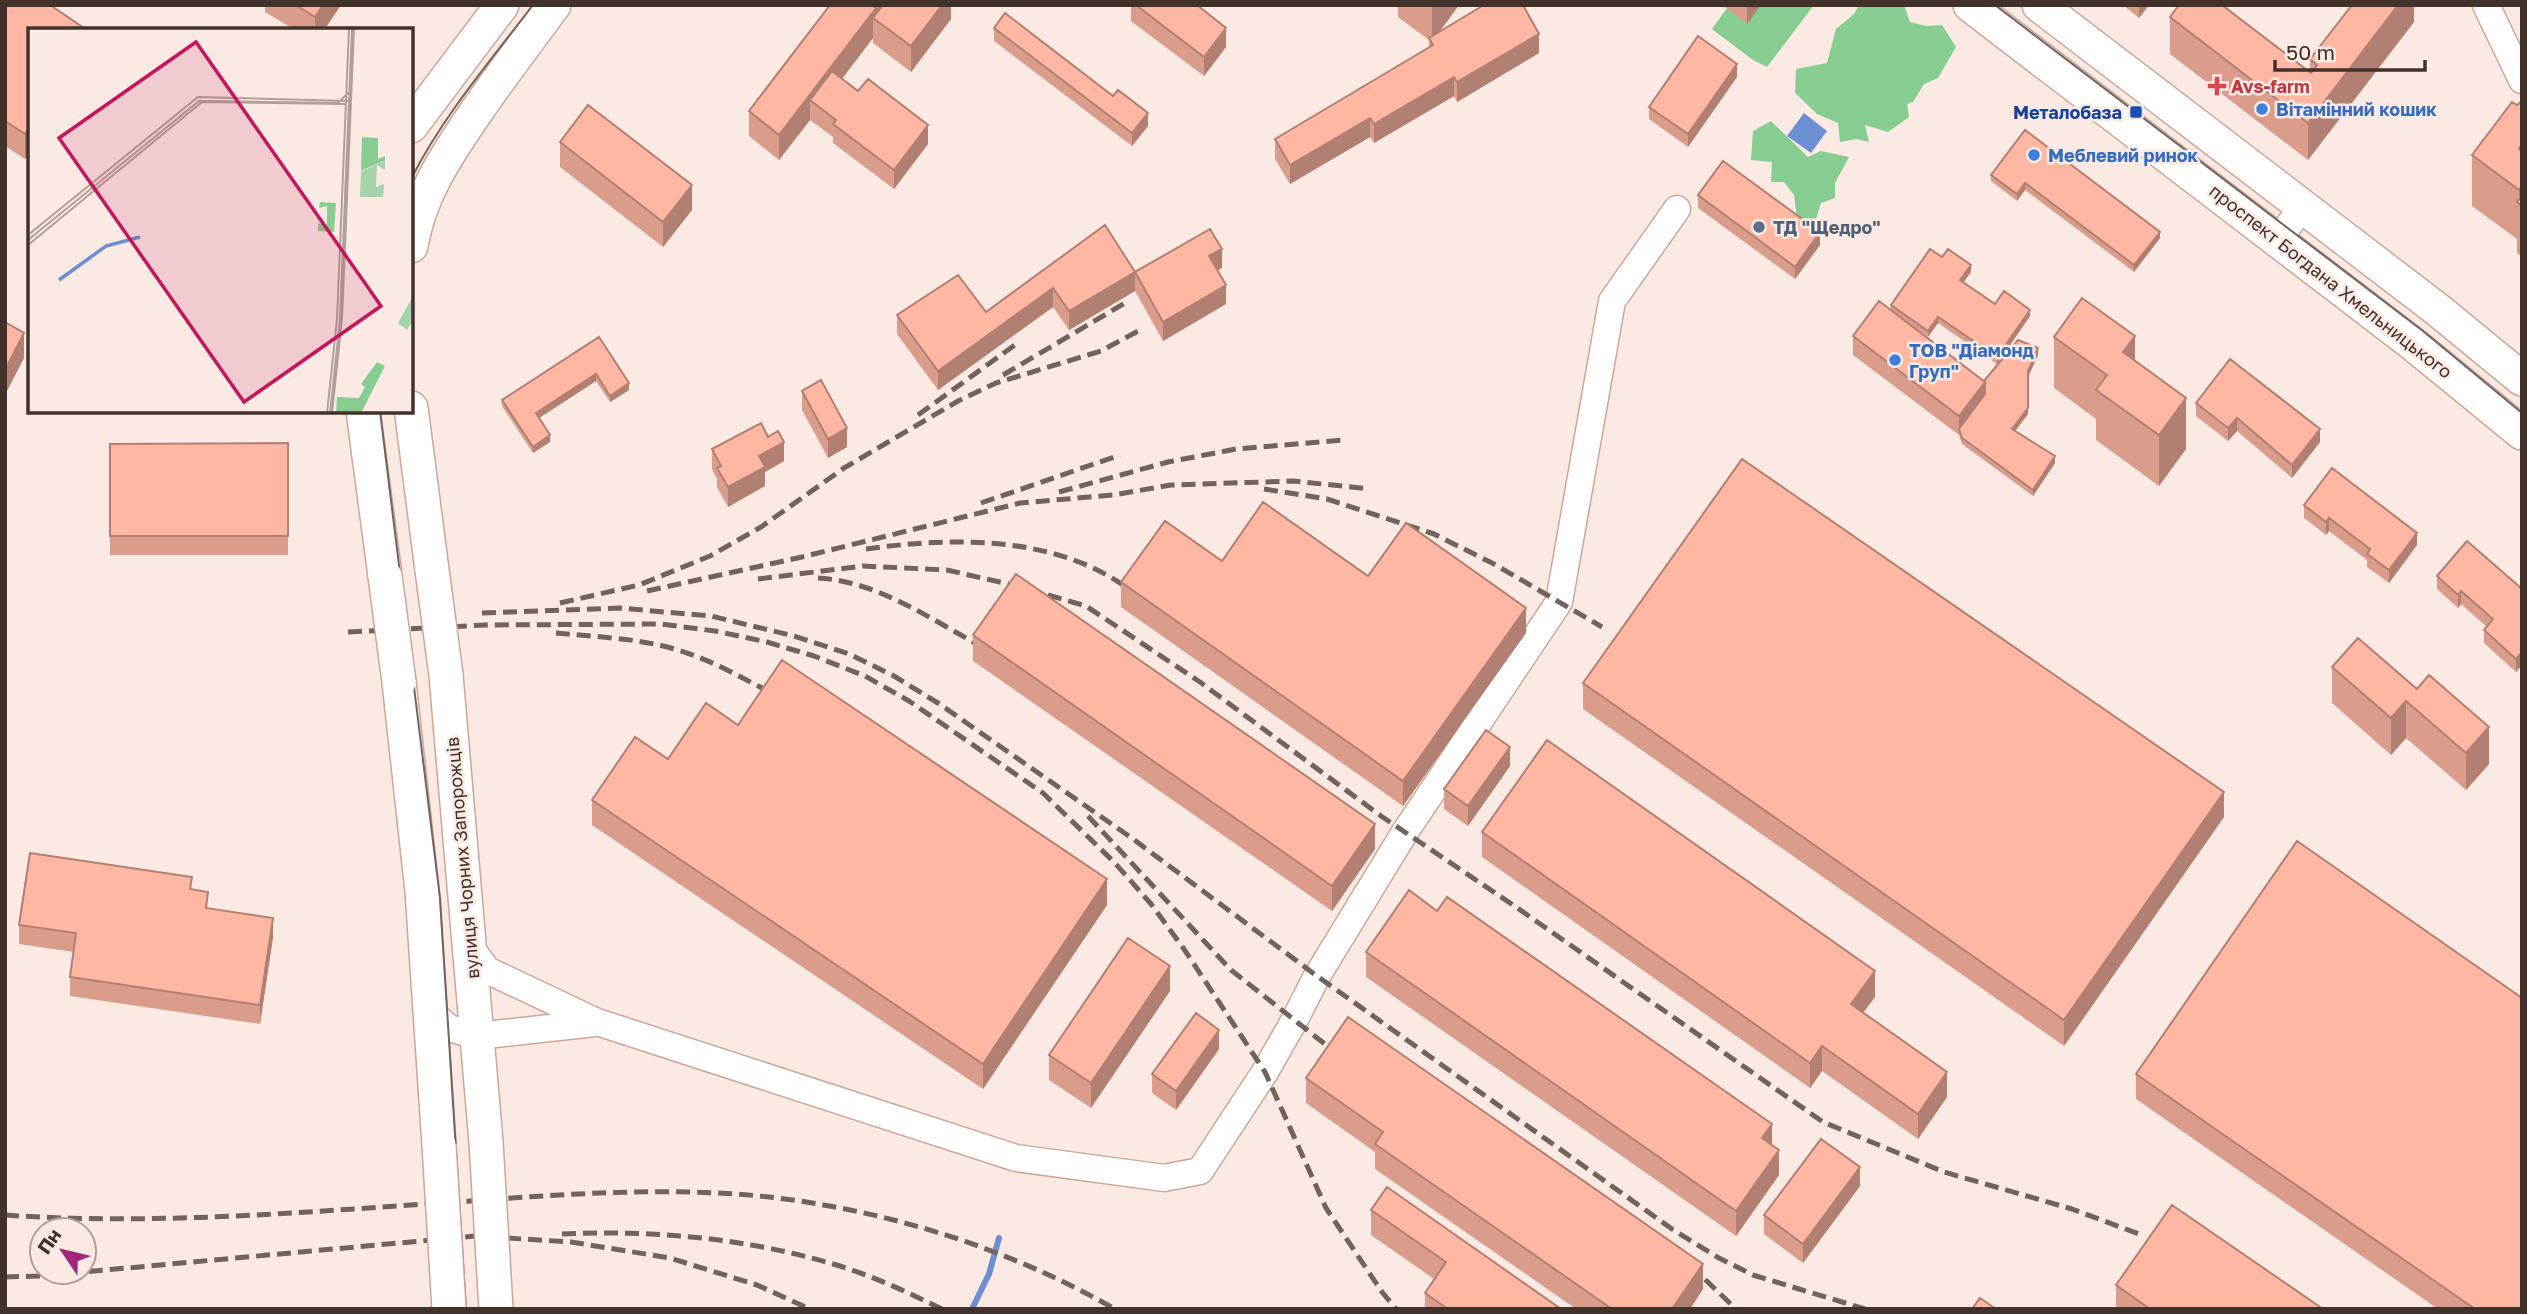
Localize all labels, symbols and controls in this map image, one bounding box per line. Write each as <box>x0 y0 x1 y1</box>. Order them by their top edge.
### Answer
inset map <box>28 28 413 413</box>
scale bar <box>2275 28 2426 72</box>
text: 50 m <box>2286 39 2335 65</box>
place label: Avs-farm <box>2231 75 2310 97</box>
marker: Avs-farm <box>2209 78 2225 94</box>
place label: Вітамінний кошик <box>2276 98 2437 120</box>
place label: Металобаза <box>2013 101 2122 123</box>
marker: Вітамінний кошик <box>2254 101 2270 117</box>
marker: Металобаза <box>2128 104 2144 120</box>
place label: Меблевий ринок <box>2048 144 2198 166</box>
marker: Меблевий ринок <box>2026 147 2042 163</box>
street label: проспект Богдана Хмельницького <box>2205 179 2457 383</box>
place label: ТД "Щедро" <box>1773 216 1880 238</box>
marker: ТД "Щедро" <box>1751 219 1767 235</box>
place label: ТОВ "Діамонд Груп" <box>1909 339 2034 382</box>
marker: ТОВ "Діамонд Груп" <box>1887 352 1903 368</box>
street label: вулиця Чорних Запорожців <box>440 736 484 980</box>
north arrow <box>28 1216 98 1286</box>
text: Пн <box>32 1224 65 1258</box>

